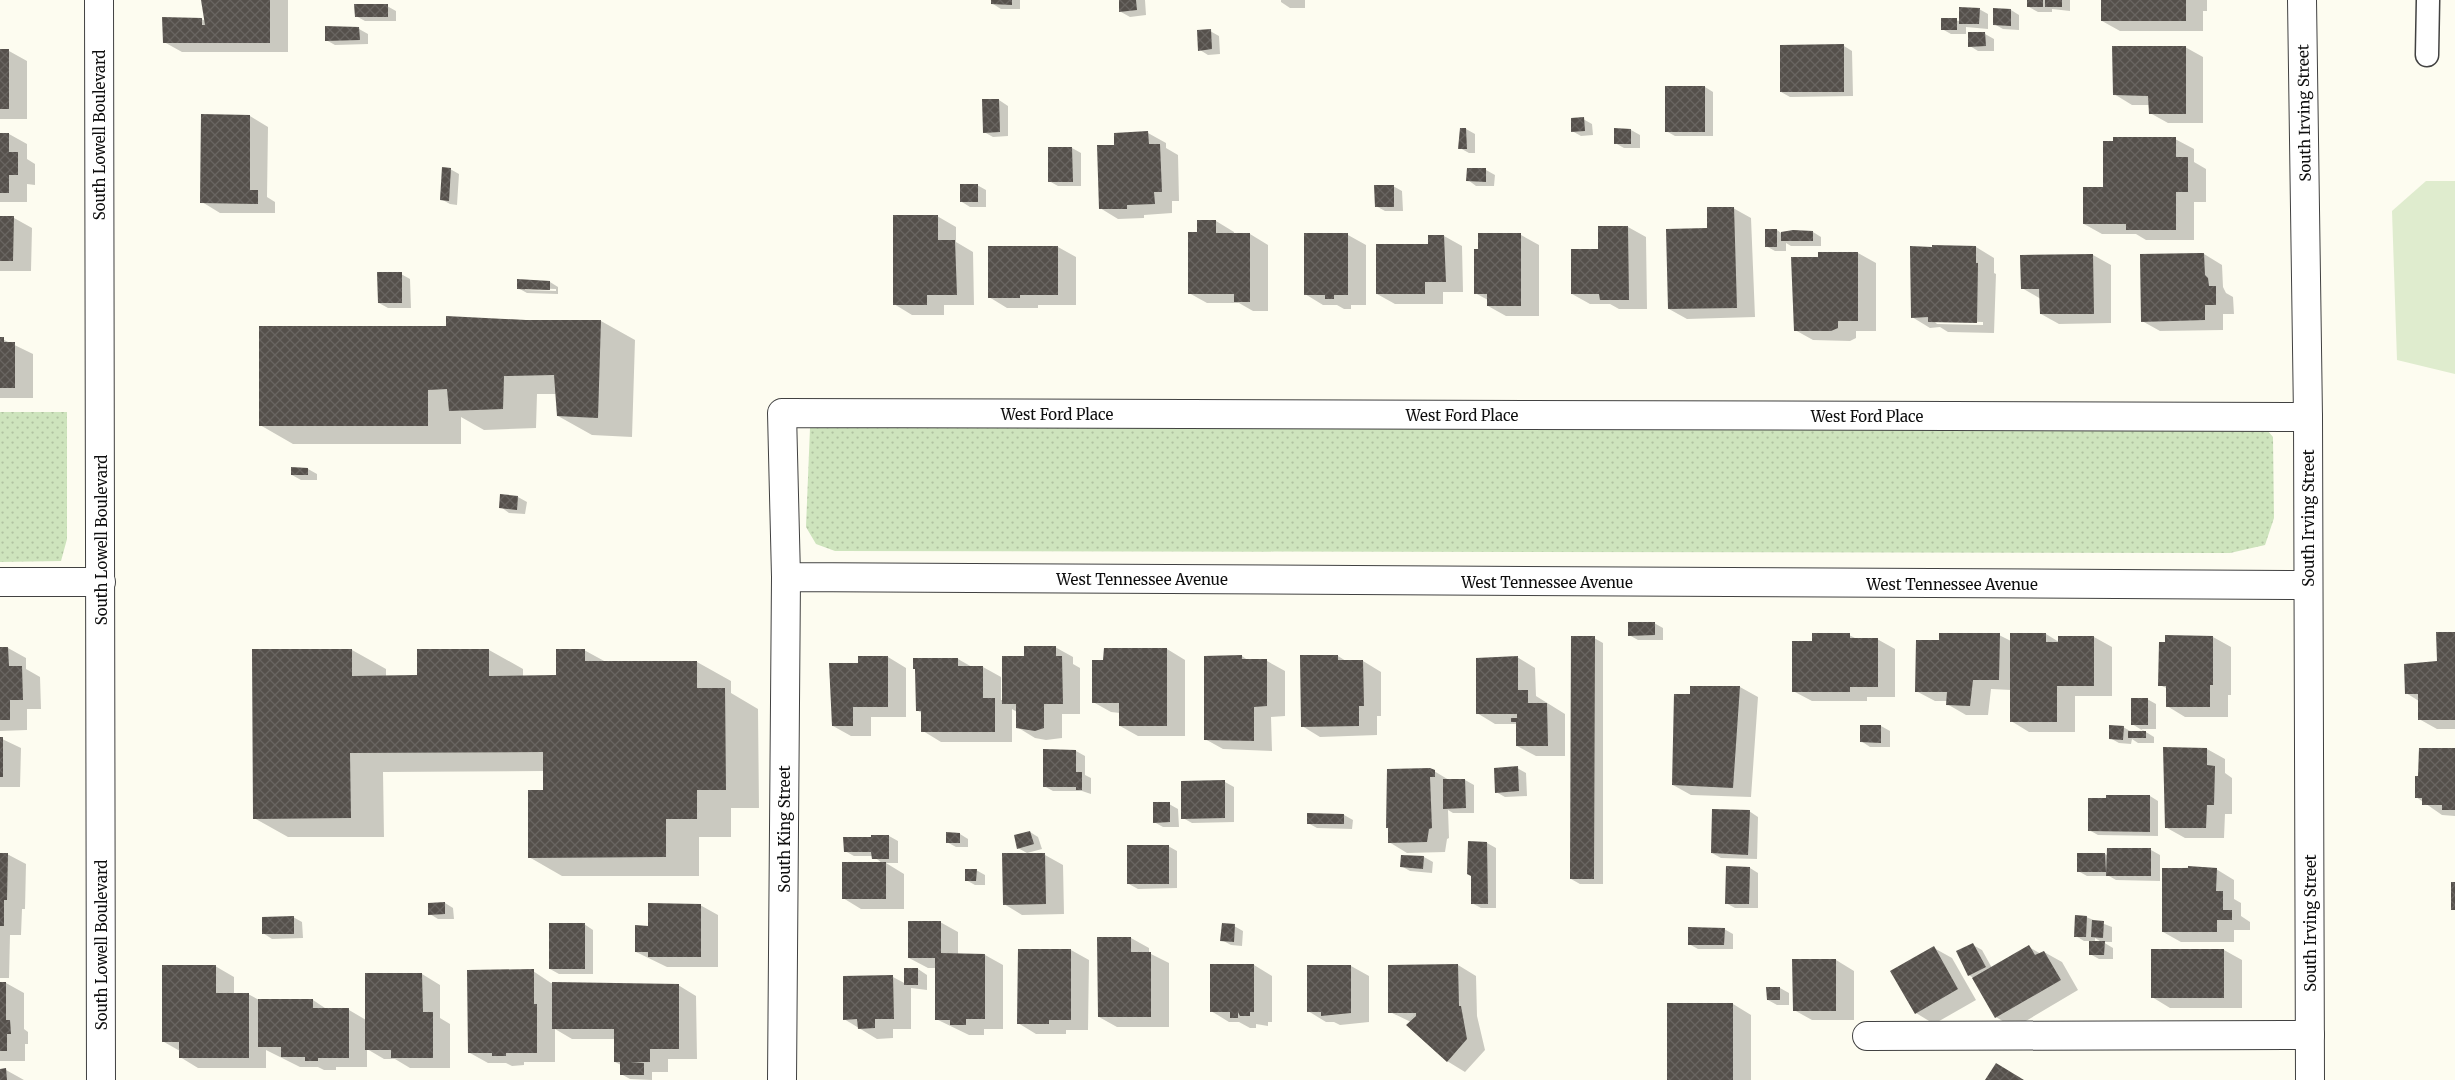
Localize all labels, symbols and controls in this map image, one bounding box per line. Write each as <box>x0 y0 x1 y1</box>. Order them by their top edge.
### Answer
street label: South Irving Street <box>2293 44 2315 182</box>
street label: South Lowell Boulevard <box>90 50 109 220</box>
street label: West Ford Place <box>1000 405 1113 424</box>
street label: West Ford Place <box>1405 406 1518 425</box>
street label: West Ford Place <box>1810 407 1923 426</box>
street label: South Irving Street <box>2299 449 2318 587</box>
street label: South Lowell Boulevard <box>92 455 111 625</box>
street label: West Tennessee Avenue <box>1055 570 1228 589</box>
street label: West Tennessee Avenue <box>1460 573 1633 592</box>
street label: West Tennessee Avenue <box>1865 575 2038 594</box>
street label: South King Street <box>775 765 794 893</box>
street label: South Irving Street <box>2301 854 2320 992</box>
street label: South Lowell Boulevard <box>92 860 111 1030</box>

